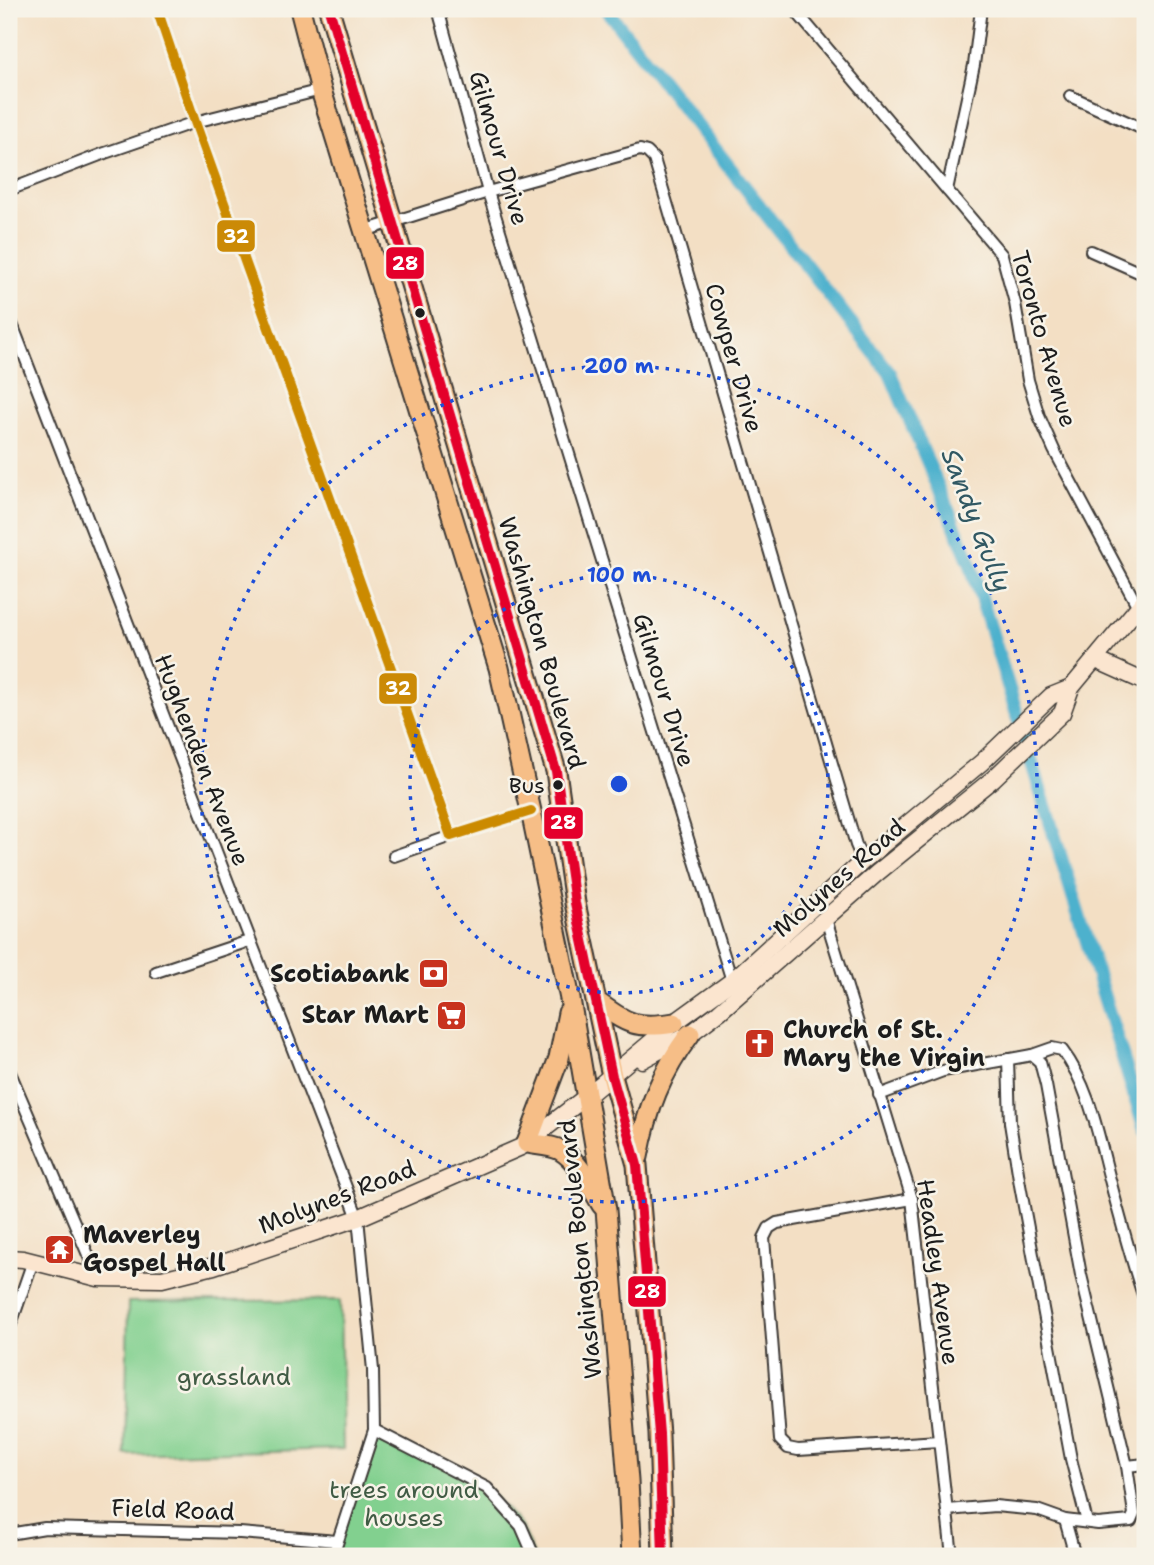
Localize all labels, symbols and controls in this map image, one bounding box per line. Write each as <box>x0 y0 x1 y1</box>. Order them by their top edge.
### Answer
street label: Gilmour Drive <box>462 67 536 229</box>
line badge: 32 <box>216 219 256 253</box>
text: 32 <box>223 224 249 249</box>
line badge: 28 <box>385 246 425 280</box>
street label: Toronto Avenue <box>1003 247 1085 431</box>
text: 28 <box>392 251 418 276</box>
street label: Cowper Drive <box>697 279 771 437</box>
unlabelled marker <box>413 306 427 320</box>
text: 200 m <box>584 352 654 380</box>
water label: Sandy Gully <box>934 443 1020 597</box>
street label: Washington Boulevard <box>491 513 593 773</box>
text: 100 m <box>587 561 651 589</box>
street label: Gilmour Drive <box>625 609 703 771</box>
street label: Hughenden Avenue <box>147 649 257 871</box>
line badge: 32 <box>378 672 418 705</box>
text: 32 <box>385 676 411 701</box>
place label: Bus <box>509 771 545 800</box>
centre of rings <box>607 772 631 796</box>
marker: Bus <box>551 778 565 792</box>
line badge: 28 <box>543 806 584 840</box>
text: 28 <box>550 810 576 835</box>
street label: Molynes Road <box>766 812 912 944</box>
bank icon: Scotiabank <box>416 957 450 991</box>
place label: Scotiabank <box>270 958 410 990</box>
supermarket icon: Star Mart <box>435 998 469 1032</box>
place label: Star Mart <box>301 999 429 1031</box>
place label: Church of St. Mary the Virgin <box>783 1014 985 1074</box>
church icon: Church of St. Mary the Virgin <box>743 1027 777 1061</box>
street label: Washington Boulevard <box>550 1118 610 1380</box>
street label: Molynes Road <box>254 1152 420 1242</box>
street label: Headley Avenue <box>909 1177 967 1367</box>
place label: Maverley Gospel Hall <box>83 1219 226 1279</box>
temple icon: Maverley Gospel Hall <box>43 1232 77 1266</box>
line badge: 28 <box>627 1275 667 1308</box>
text: 28 <box>634 1279 660 1304</box>
park label: grassland <box>177 1361 291 1393</box>
park label: trees around houses <box>329 1474 479 1534</box>
street label: Field Road <box>111 1492 235 1528</box>

